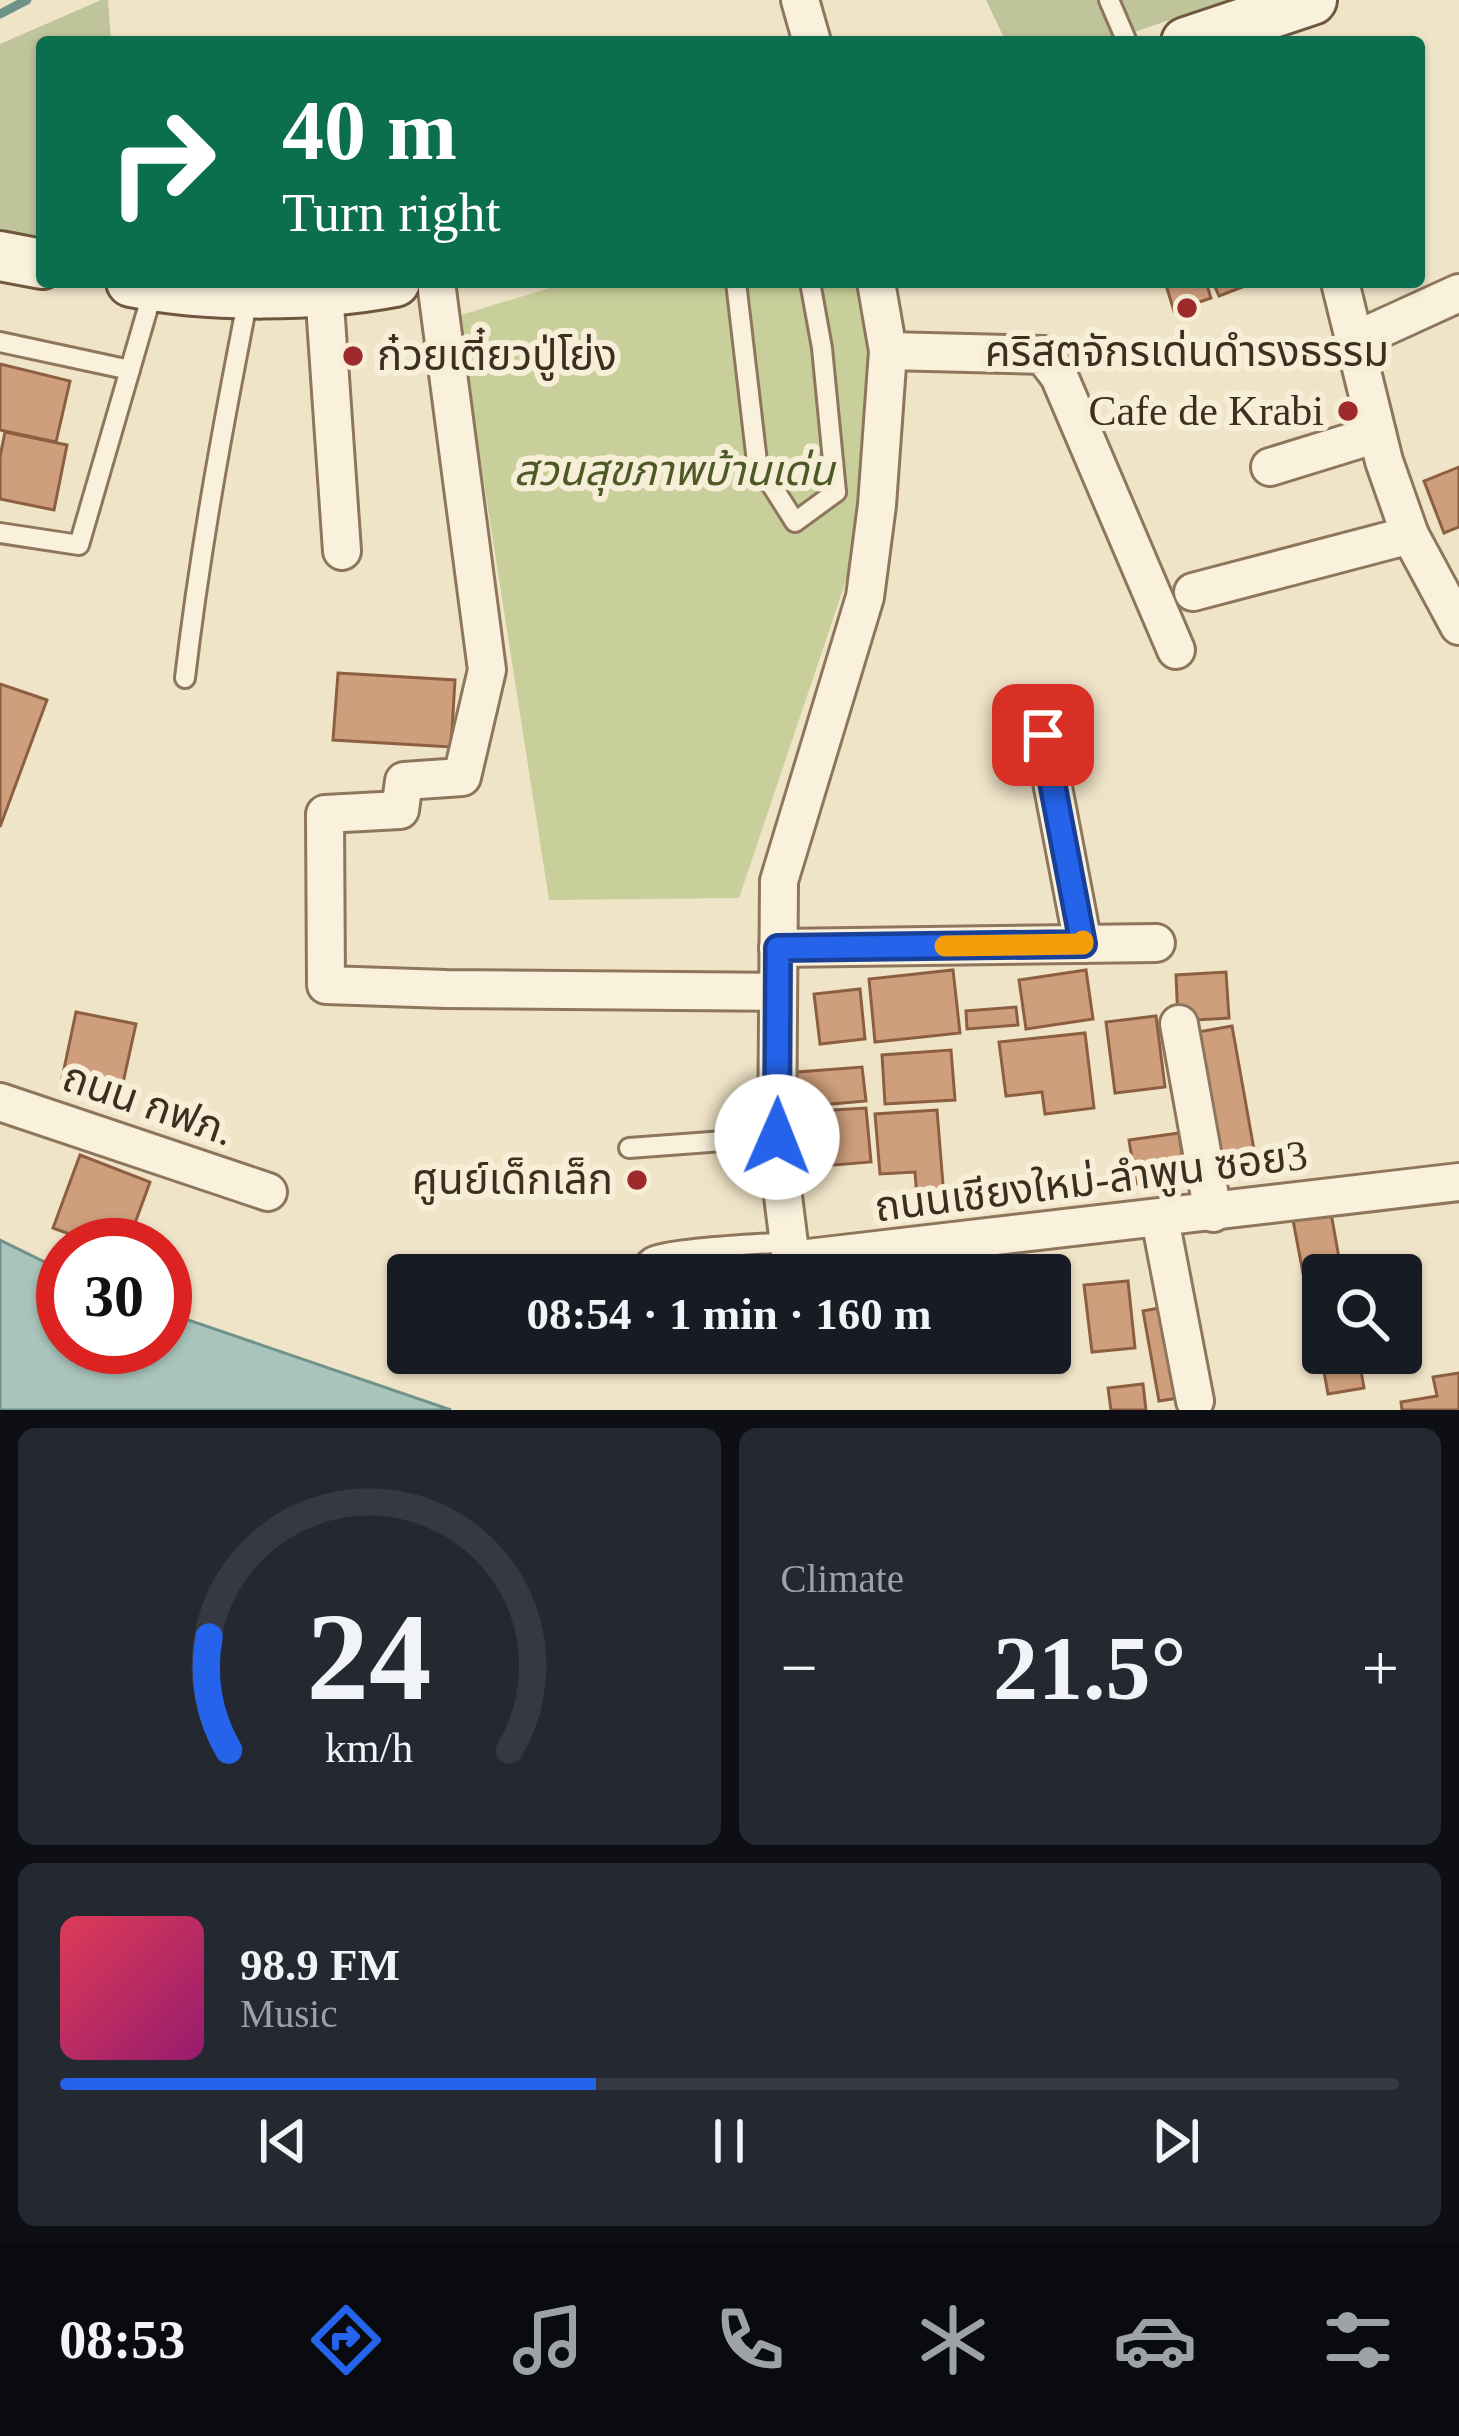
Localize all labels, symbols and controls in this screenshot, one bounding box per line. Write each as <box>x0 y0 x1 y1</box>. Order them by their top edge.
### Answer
icon: right <box>84 84 240 240</box>
text: 40 m <box>282 84 457 177</box>
text: Turn right <box>282 183 501 243</box>
marker: คริสตจักรเด่นดำรงธรรม <box>1174 295 1200 321</box>
place label: ก๋วยเตี๋ยวปู่โย่ง <box>377 327 617 381</box>
place label: คริสตจักรเด่นดำรงธรรม <box>985 329 1389 375</box>
marker: ก๋วยเตี๋ยวปู่โย่ง <box>340 343 366 369</box>
place label: Cafe de Krabi <box>1088 388 1324 434</box>
marker: Cafe de Krabi <box>1335 398 1361 424</box>
park label: สวนสุขภาพบ้านเด่น <box>514 448 837 496</box>
pin <box>992 684 1094 786</box>
icon: arrive <box>1010 702 1076 768</box>
street label: ถนน กฟภ. <box>57 1053 239 1155</box>
position arrow <box>714 1074 840 1200</box>
street label: ถนนเชียงใหม่-ลำพูน ซอย3 <box>872 1132 1310 1232</box>
place label: ศูนย์เด็กเล็ก <box>412 1157 613 1205</box>
marker: ศูนย์เด็กเล็ก <box>624 1167 650 1193</box>
speed limit sign: 30 <box>36 1218 192 1374</box>
map controls <box>1302 1254 1422 1374</box>
button: search <box>1302 1254 1422 1374</box>
text: 08:54 · 1 min · 160 m <box>527 1289 932 1339</box>
text: Climate <box>781 1557 904 1600</box>
text: 24 <box>307 1588 432 1726</box>
text: 21.5° <box>993 1619 1187 1718</box>
text: − <box>781 1631 818 1704</box>
text: + <box>1362 1631 1399 1704</box>
text: km/h <box>325 1723 413 1770</box>
text: 98.9 FM <box>240 1940 400 1990</box>
text: Music <box>240 1992 338 2035</box>
icon: previous <box>250 2108 316 2174</box>
icon: pause <box>696 2108 762 2174</box>
icon: next <box>1143 2108 1209 2174</box>
icon: directions <box>304 2298 388 2382</box>
icon: music <box>506 2298 590 2382</box>
icon: phone <box>708 2298 792 2382</box>
icon: climate <box>911 2298 995 2382</box>
icon: car <box>1113 2298 1197 2382</box>
icon: filters <box>1316 2298 1400 2382</box>
text: 08:53 <box>59 2310 185 2370</box>

